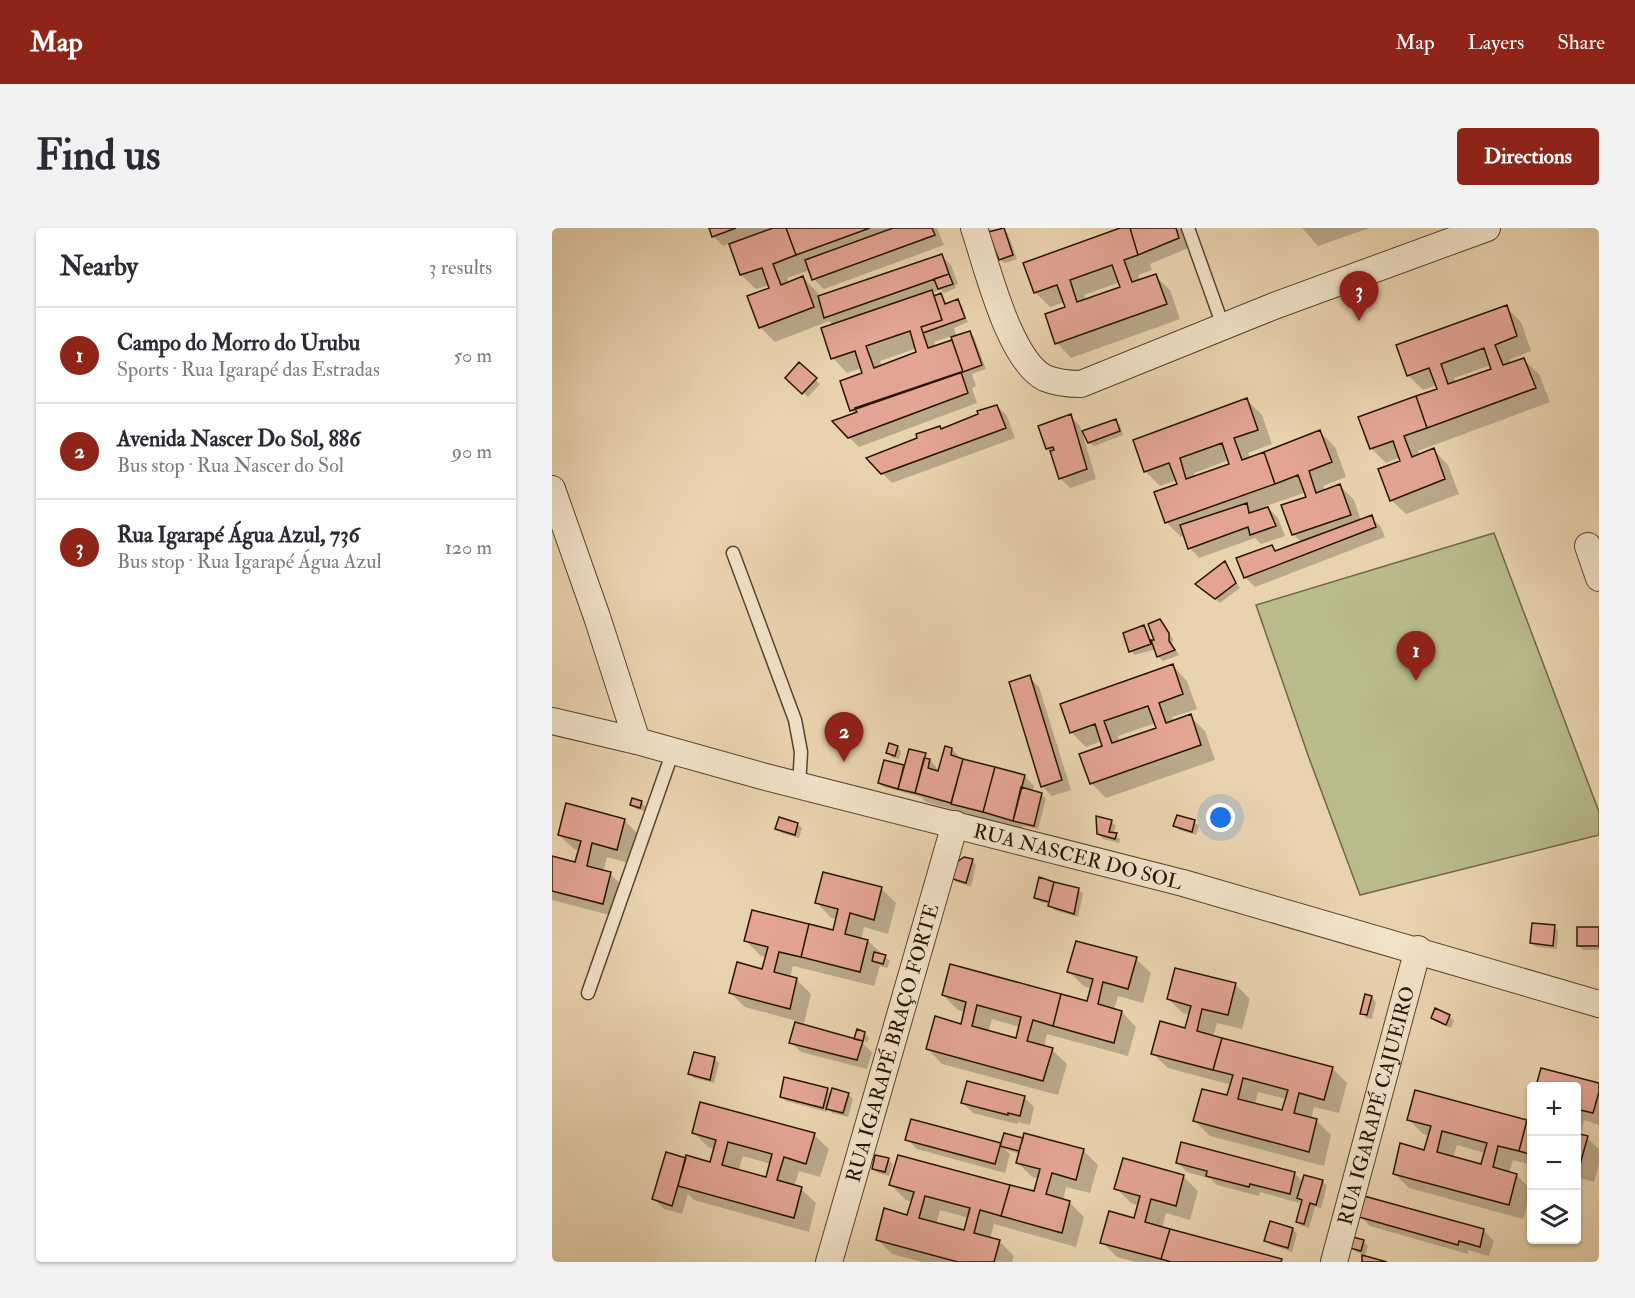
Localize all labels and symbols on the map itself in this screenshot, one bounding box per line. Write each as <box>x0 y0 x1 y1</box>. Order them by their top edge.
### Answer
pin: 3 <box>1340 272 1378 321</box>
pin: 1 <box>1396 632 1436 681</box>
pin: 2 <box>824 712 864 762</box>
your location <box>1206 803 1235 832</box>
street label: RUA NASCER DO SOL <box>971 818 1185 895</box>
street label: RUA IGARAPÉ BRAÇO FORTE <box>841 901 944 1185</box>
street label: RUA IGARAPÉ CAJUEIRO <box>1332 983 1420 1228</box>

